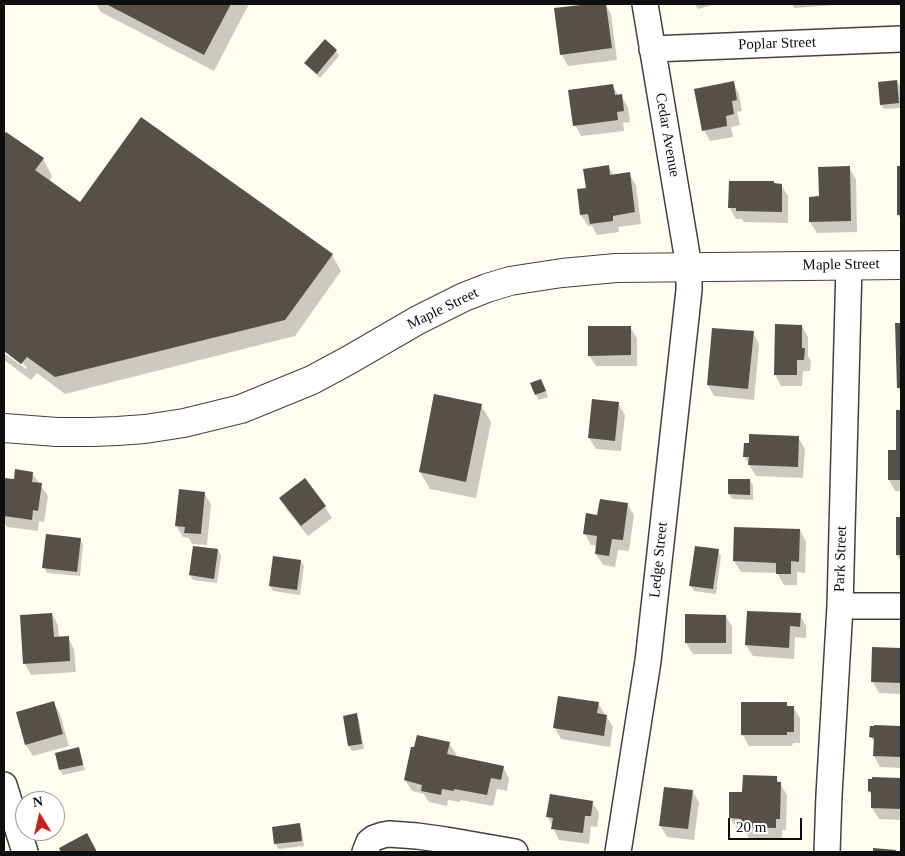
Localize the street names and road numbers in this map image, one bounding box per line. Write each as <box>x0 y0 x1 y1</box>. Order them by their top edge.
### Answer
street label: Poplar Street <box>738 34 816 54</box>
street label: Cedar Avenue <box>651 92 683 178</box>
street label: Maple Street <box>802 255 880 275</box>
street label: Maple Street <box>404 284 482 334</box>
street label: Ledge Street <box>646 521 672 599</box>
street label: Park Street <box>831 526 851 592</box>

